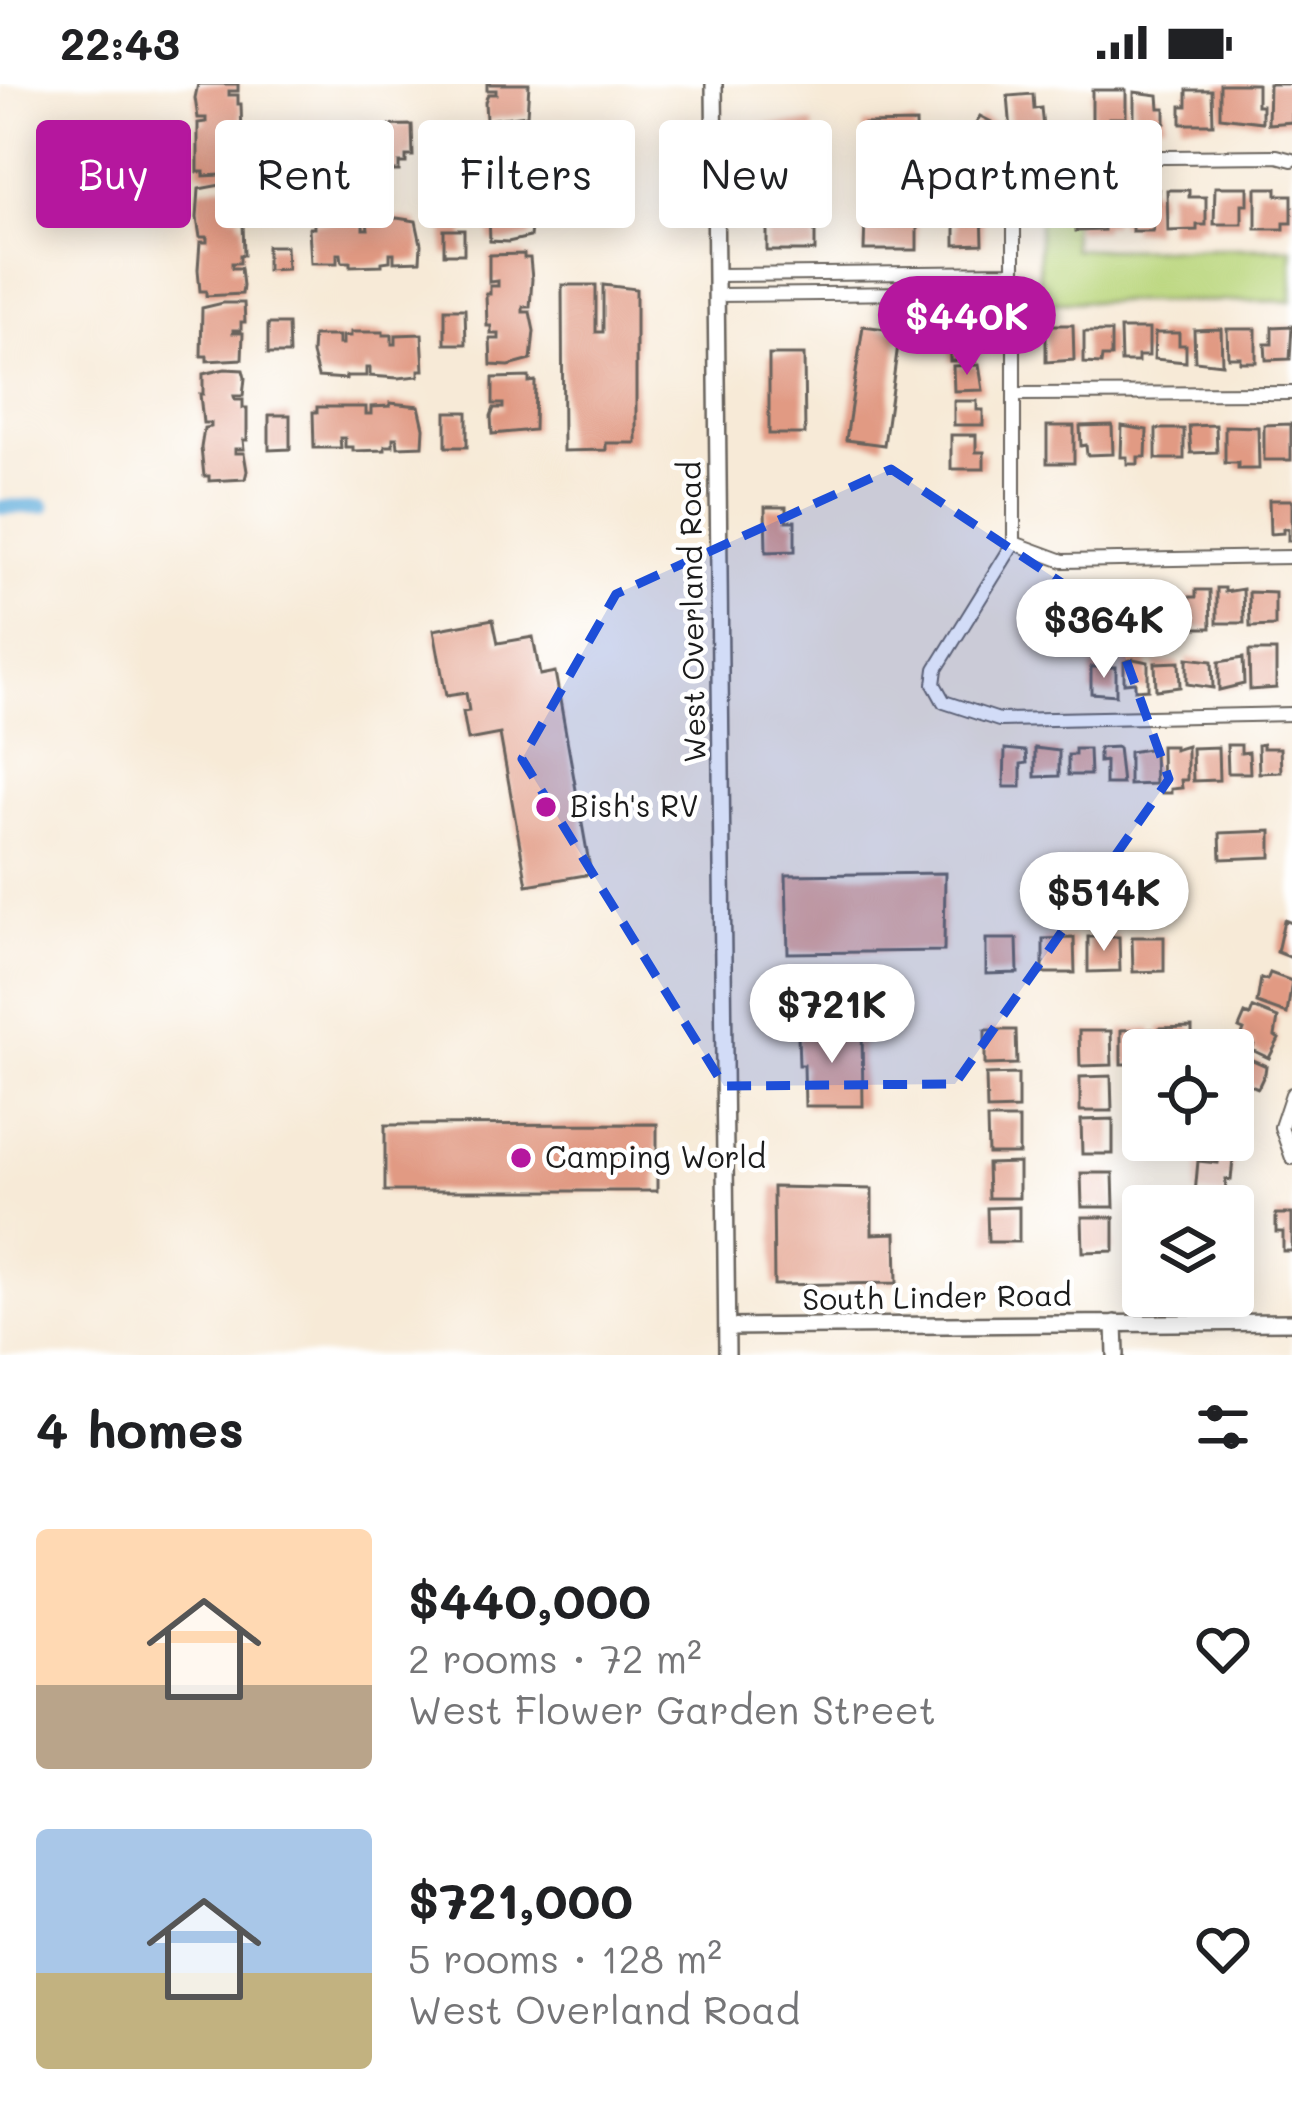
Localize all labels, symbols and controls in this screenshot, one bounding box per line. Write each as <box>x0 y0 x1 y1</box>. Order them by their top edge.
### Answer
text: 22:43 <box>60 13 180 71</box>
chip: Buy <box>36 120 191 228</box>
chip: Rent <box>215 120 394 228</box>
chip: Filters <box>418 120 635 228</box>
chip: New <box>659 120 832 228</box>
chip: Apartment <box>856 120 1162 228</box>
pin: $440K <box>883 276 1051 378</box>
text: $440K <box>905 289 1029 340</box>
street label: West Overland Road <box>668 461 714 763</box>
pin: $364K <box>1020 579 1188 681</box>
text: $364K <box>1043 592 1165 643</box>
place label: Bish's RV <box>570 785 699 825</box>
marker: Bish's RV <box>533 794 559 820</box>
pin: $514K <box>1020 852 1188 954</box>
text: $514K <box>1047 865 1161 916</box>
pin: $721K <box>748 964 916 1066</box>
text: $721K <box>777 977 887 1028</box>
map controls <box>1122 1029 1254 1317</box>
button: locate <box>1122 1029 1254 1161</box>
place label: Camping World <box>545 1136 766 1176</box>
marker: Camping World <box>508 1145 534 1171</box>
button: layers <box>1122 1185 1254 1317</box>
street label: South Linder Road <box>802 1274 1072 1318</box>
text: 4 homes <box>36 1394 244 1461</box>
icon: filters <box>1190 1394 1256 1460</box>
text: $440,000 <box>408 1565 651 1632</box>
icon: home <box>132 1577 276 1721</box>
icon: heart <box>1190 1616 1256 1682</box>
text: 2 rooms · 72 m² <box>408 1632 702 1683</box>
text: West Flower Garden Street <box>408 1683 936 1734</box>
text: $721,000 <box>408 1865 633 1932</box>
icon: home <box>132 1877 276 2021</box>
icon: heart <box>1190 1916 1256 1982</box>
text: 5 rooms · 128 m² <box>408 1932 722 1983</box>
text: West Overland Road <box>408 1983 800 2034</box>

